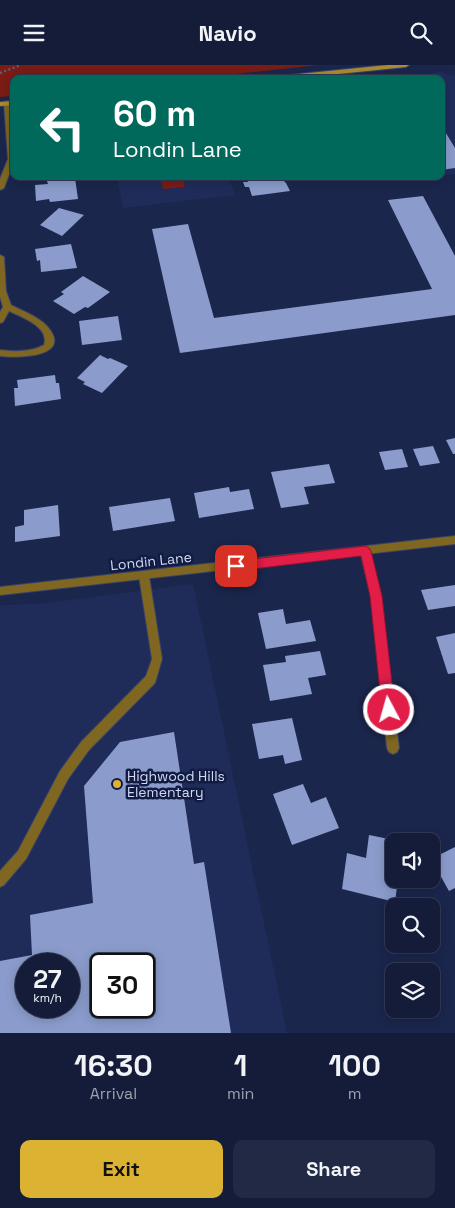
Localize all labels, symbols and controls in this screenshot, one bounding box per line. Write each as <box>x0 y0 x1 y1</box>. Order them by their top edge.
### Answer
icon: menu <box>20 19 48 47</box>
text: Navio <box>198 19 257 47</box>
icon: search <box>407 19 435 47</box>
text: 60 m <box>113 92 196 136</box>
icon: left <box>30 95 95 160</box>
text: Londin Lane <box>113 135 242 163</box>
pin <box>215 545 257 587</box>
street label: Londin Lane <box>109 548 193 574</box>
icon: arrive <box>222 552 250 580</box>
position arrow <box>362 683 414 735</box>
place label: Highwood Hills Elementary <box>127 767 225 801</box>
marker: Highwood Hills Elementary <box>111 778 123 790</box>
map controls <box>385 833 440 1018</box>
button: sound <box>385 833 440 888</box>
button: search <box>385 898 440 953</box>
speed limit sign: 30 <box>90 953 155 1018</box>
text: 27 <box>33 963 62 995</box>
button: layers <box>385 963 440 1018</box>
text: km/h <box>33 990 62 1006</box>
text: 16:30 <box>74 1046 153 1085</box>
text: 1 <box>234 1046 247 1085</box>
text: 100 <box>328 1046 381 1085</box>
text: Arrival <box>90 1083 137 1104</box>
text: min <box>227 1083 254 1104</box>
text: m <box>348 1083 362 1104</box>
button: Exit <box>20 1140 223 1198</box>
button: Share <box>233 1140 435 1198</box>

